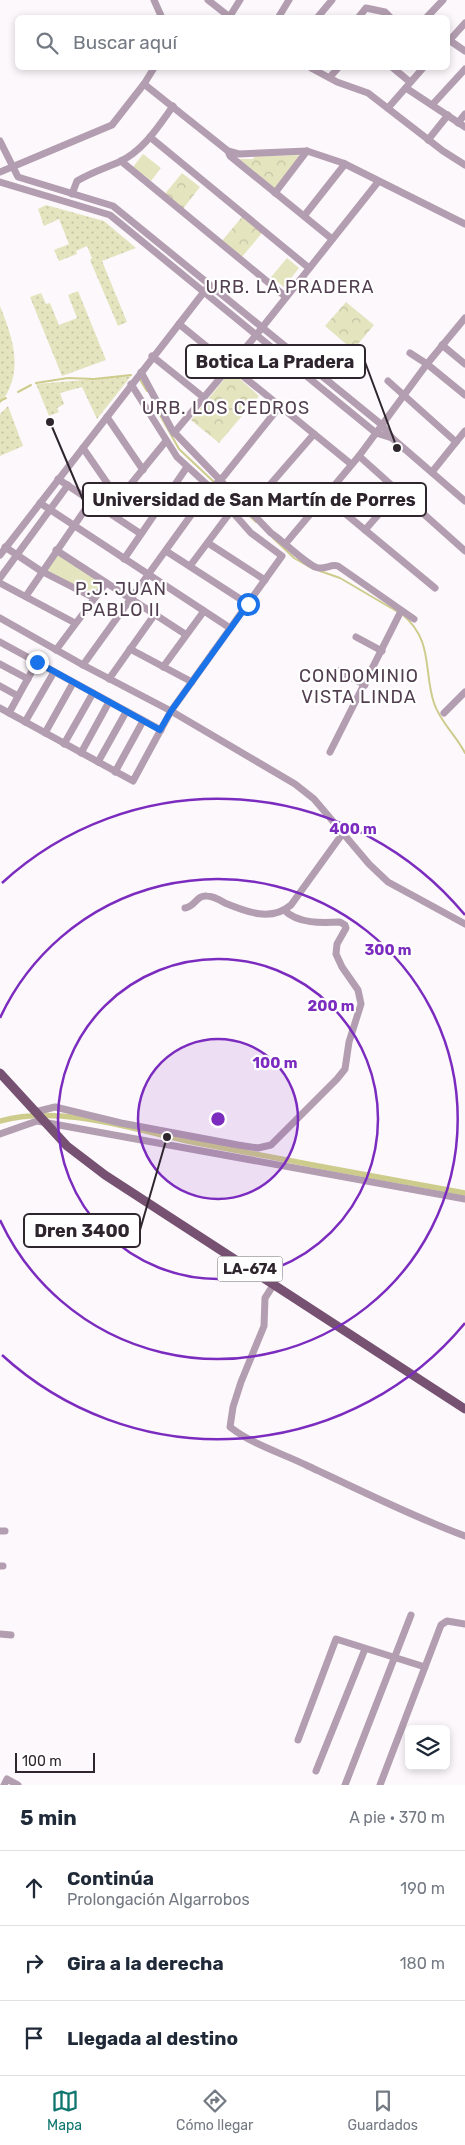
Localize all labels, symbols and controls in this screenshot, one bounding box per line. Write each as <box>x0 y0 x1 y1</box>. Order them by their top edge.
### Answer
search box <box>15 15 450 70</box>
icon: search <box>33 29 61 57</box>
text: Buscar aquí <box>73 31 177 54</box>
district label: URB. LA PRADERA <box>206 276 374 298</box>
callout: Botica La Pradera <box>186 345 365 378</box>
text: Botica La Pradera <box>196 351 354 373</box>
district label: URB. LOS CEDROS <box>142 397 310 419</box>
callout: Universidad de San Martín de Porres <box>83 483 426 516</box>
text: Universidad de San Martín de Porres <box>92 489 416 511</box>
district label: P.J. JUAN PABLO II <box>75 578 167 621</box>
route start <box>237 593 260 616</box>
route end <box>26 651 49 674</box>
district label: CONDOMINIO VISTA LINDA <box>299 665 419 708</box>
text: 400 m <box>329 820 377 838</box>
text: 300 m <box>364 941 412 959</box>
text: 200 m <box>307 997 355 1015</box>
text: 100 m <box>253 1054 297 1072</box>
centre of rings <box>209 1110 227 1128</box>
callout: Dren 3400 <box>24 1214 140 1247</box>
text: Dren 3400 <box>34 1220 130 1242</box>
road number: LA-674 <box>218 1256 282 1282</box>
map controls <box>405 1725 450 1770</box>
button: layers <box>405 1725 450 1770</box>
scale bar <box>15 1750 95 1773</box>
text: 100 m <box>22 1753 62 1770</box>
text: 5 min <box>20 1805 77 1830</box>
text: A pie · 370 m <box>349 1808 445 1827</box>
text: Continúa <box>67 1867 154 1890</box>
icon: ahead <box>20 1874 48 1902</box>
text: 190 m <box>400 1879 445 1898</box>
text: Prolongación Algarrobos <box>67 1890 250 1909</box>
icon: right <box>20 1949 48 1977</box>
text: Gira a la derecha <box>67 1952 224 1975</box>
text: 180 m <box>400 1954 445 1973</box>
icon: arrive <box>20 2024 48 2052</box>
text: Llegada al destino <box>67 2027 238 2050</box>
tab: Mapa <box>47 2087 82 2134</box>
tab: Cómo llegar <box>176 2087 253 2134</box>
tab: Guardados <box>347 2087 418 2134</box>

